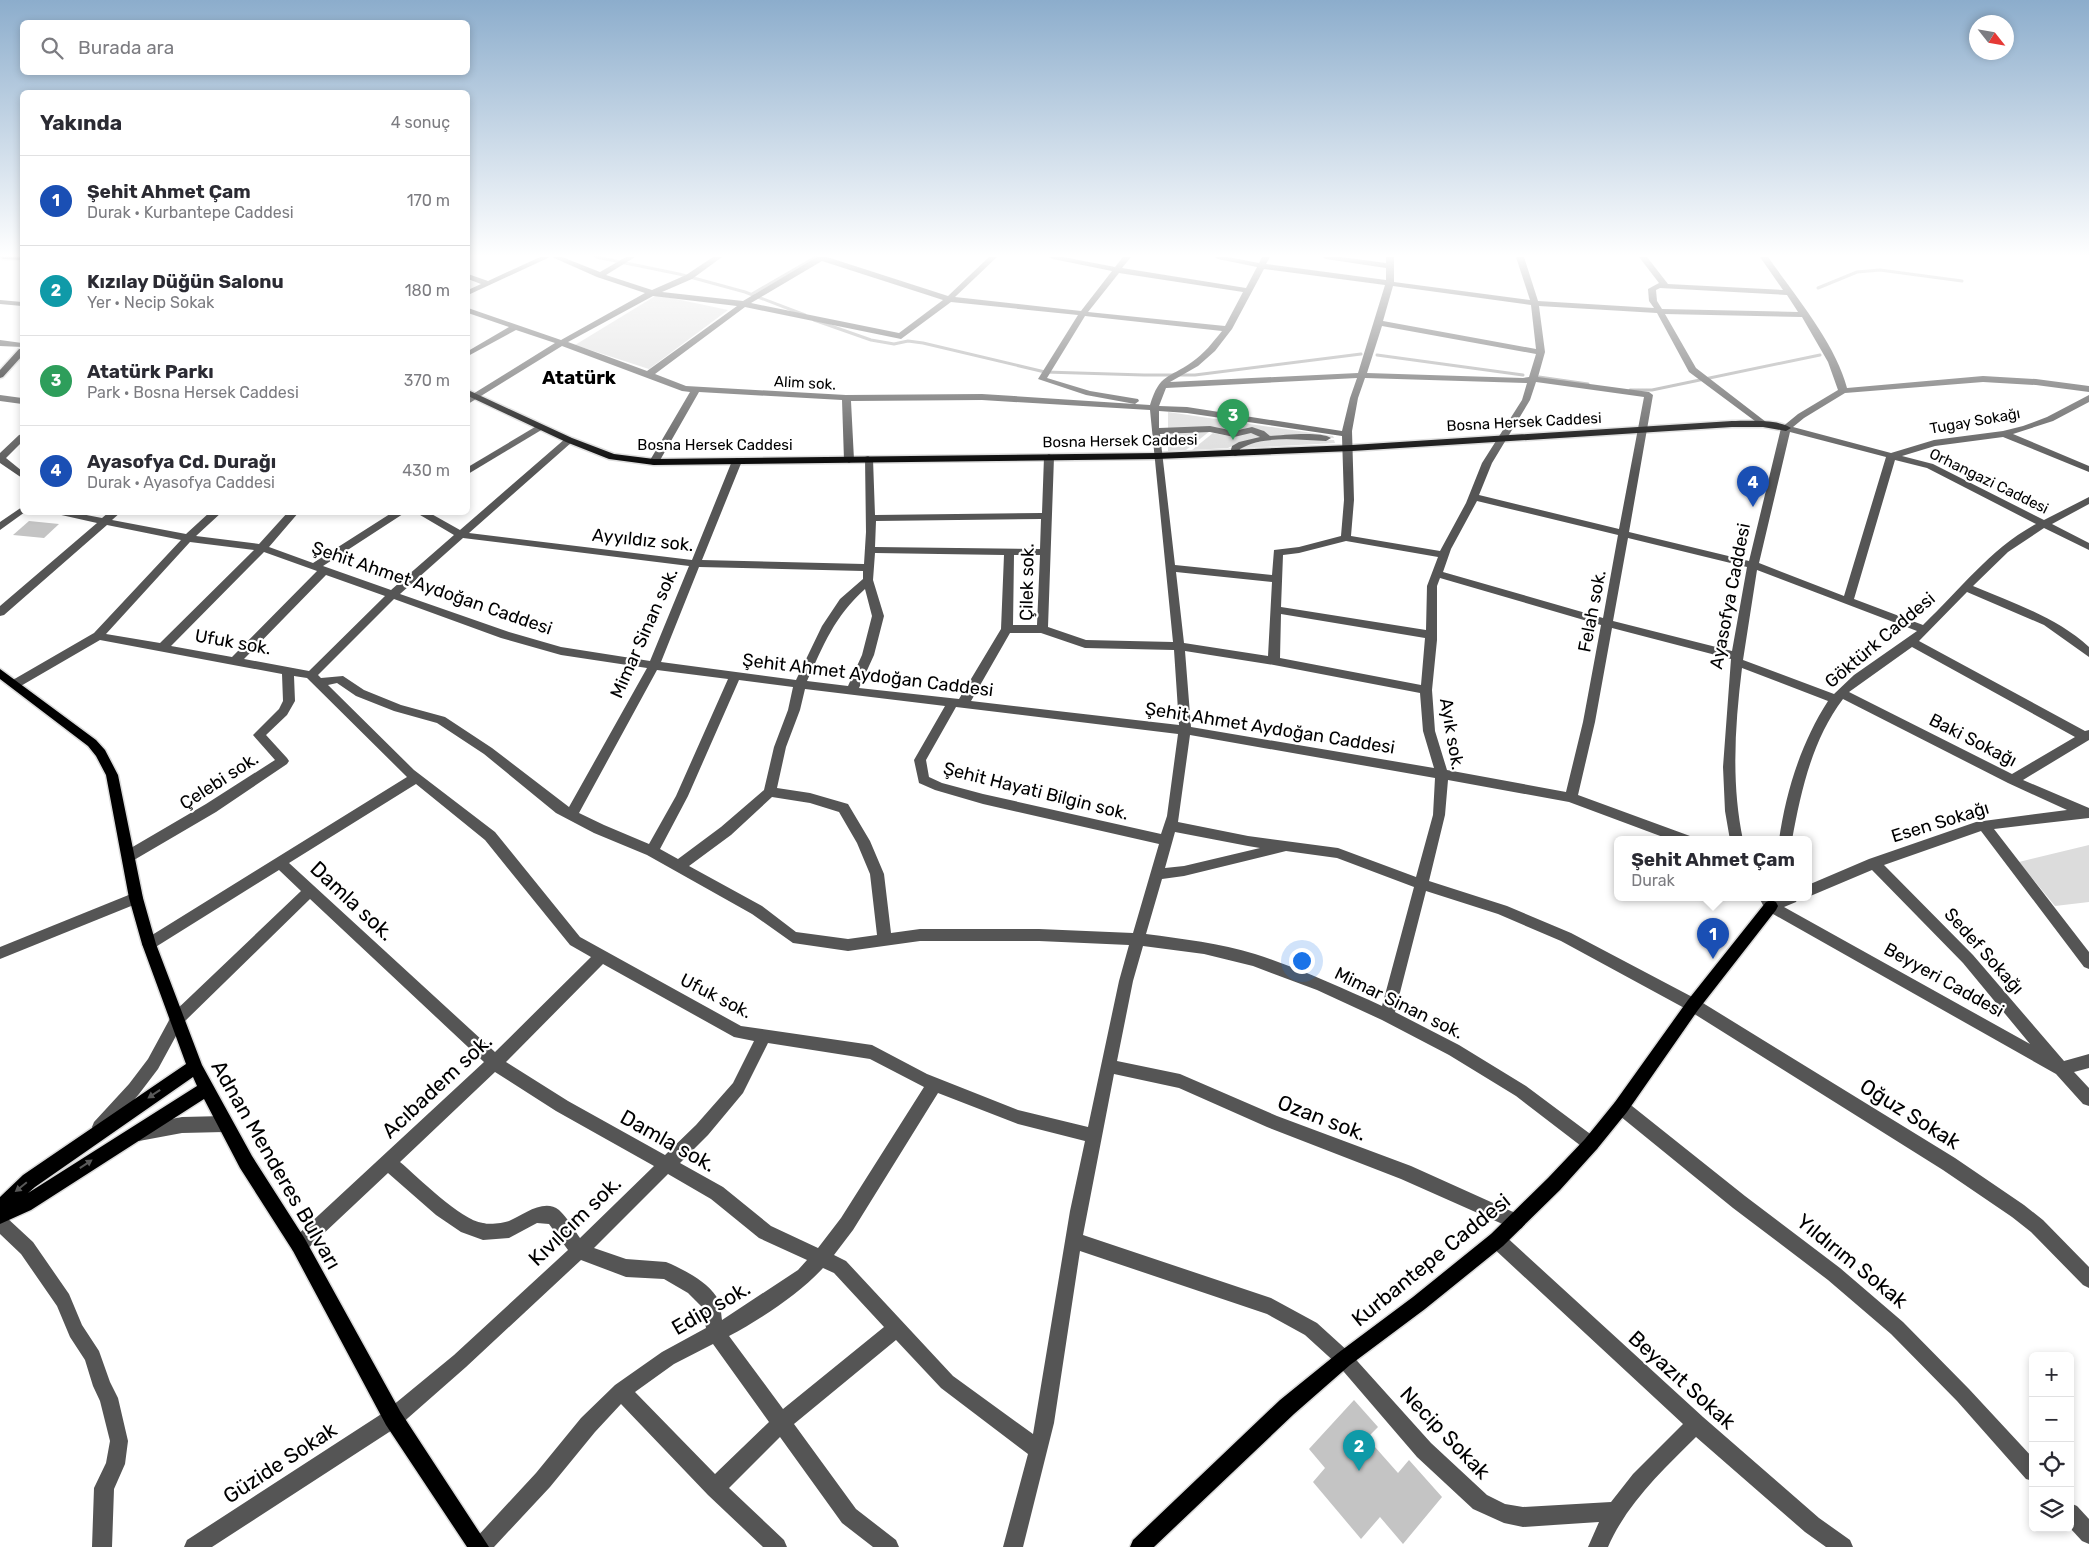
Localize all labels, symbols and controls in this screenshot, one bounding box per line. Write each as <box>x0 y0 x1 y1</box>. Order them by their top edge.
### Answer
north arrow <box>1969 15 2014 60</box>
search box <box>20 20 470 75</box>
icon: search <box>38 34 66 62</box>
text: Burada ara <box>78 36 174 59</box>
text: Yakında <box>40 110 122 135</box>
text: 4 sonuç <box>391 113 450 132</box>
text: Şehit Ahmet Çam <box>87 180 251 203</box>
text: 1 <box>52 191 60 210</box>
text: 170 m <box>407 191 450 210</box>
text: Durak · Kurbantepe Caddesi <box>87 203 294 222</box>
text: Kızılay Düğün Salonu <box>87 270 284 293</box>
text: 2 <box>51 281 61 300</box>
text: 180 m <box>405 281 450 300</box>
text: Yer · Necip Sokak <box>87 293 214 312</box>
text: Atatürk Parkı <box>87 360 214 383</box>
district label: Atatürk <box>542 366 616 389</box>
text: 3 <box>51 371 61 390</box>
text: 370 m <box>404 371 450 390</box>
street label: Alim sok. <box>774 372 836 394</box>
text: Park · Bosna Hersek Caddesi <box>87 383 299 402</box>
pin: 3 <box>1217 399 1249 440</box>
street label: Tugay Sokağı <box>1928 404 2022 438</box>
street label: Bosna Hersek Caddesi <box>1446 409 1602 435</box>
street label: Bosna Hersek Caddesi <box>1042 431 1198 451</box>
street label: Bosna Hersek Caddesi <box>637 436 793 454</box>
street label: Orhangazi Caddesi <box>1926 444 2052 518</box>
text: Ayasofya Cd. Durağı <box>87 450 276 473</box>
text: 4 <box>51 461 61 480</box>
text: 430 m <box>402 461 450 480</box>
pin: 4 <box>1737 466 1769 507</box>
text: Durak · Ayasofya Caddesi <box>87 473 275 492</box>
street label: Ayasofya Caddesi <box>1705 521 1755 671</box>
street label: Ayyıldız sok. <box>591 524 695 556</box>
street label: Şehit Ahmet Aydoğan Caddesi <box>309 536 555 640</box>
street label: Çilek sok. <box>1015 543 1039 621</box>
street label: Mimar Sinan sok. <box>605 564 683 702</box>
street label: Felah sok. <box>1573 568 1611 654</box>
street label: Göktürk Caddesi <box>1820 588 1940 692</box>
street label: Ufuk sok. <box>193 624 273 660</box>
street label: Şehit Ahmet Aydoğan Caddesi <box>741 649 995 701</box>
street label: Ayık sok. <box>1435 696 1469 772</box>
street label: Şehit Ahmet Aydoğan Caddesi <box>1143 697 1397 759</box>
street label: Baki Sokağı <box>1925 708 2021 772</box>
street label: Çelebi sok. <box>176 747 262 815</box>
street label: Şehit Hayati Bilgin sok. <box>941 757 1131 825</box>
street label: Esen Sokağı <box>1888 797 1992 847</box>
popup <box>1614 836 1812 901</box>
text: Şehit Ahmet Çam <box>1631 848 1795 871</box>
street label: Damla sok. <box>305 856 399 946</box>
text: Durak <box>1631 871 1675 890</box>
street label: Sedef Sokağı <box>1939 903 2029 999</box>
pin: 1 <box>1697 918 1729 959</box>
street label: Beyyeri Caddesi <box>1880 938 2008 1022</box>
your location <box>1289 948 1315 974</box>
street label: Mimar Sinan sok. <box>1331 962 1467 1044</box>
street label: Ufuk sok. <box>677 969 755 1023</box>
street label: Acıbadem sok. <box>376 1028 497 1143</box>
street label: Adnan Menderes Bulvarı <box>206 1056 347 1274</box>
street label: Oğuz Sokak <box>1856 1073 1965 1154</box>
one-way arrow <box>148 1089 161 1099</box>
street label: Ozan sok. <box>1274 1089 1370 1146</box>
street label: Damla sok. <box>616 1104 720 1177</box>
one-way arrow <box>80 1159 93 1169</box>
street label: Kıvılcım sok. <box>523 1170 626 1271</box>
one-way arrow <box>15 1182 28 1193</box>
street label: Kurbantepe Caddesi <box>1346 1188 1515 1331</box>
street label: Yıldırım Sokak <box>1792 1208 1913 1313</box>
street label: Edip sok. <box>667 1275 755 1340</box>
street label: Beyazıt Sokak <box>1624 1325 1741 1434</box>
map controls <box>2029 1352 2074 1532</box>
button: + <box>2029 1352 2074 1397</box>
street label: Necip Sokak <box>1395 1381 1496 1484</box>
button: − <box>2029 1397 2074 1442</box>
street label: Güzide Sokak <box>218 1417 341 1509</box>
pin: 2 <box>1343 1430 1375 1471</box>
button: locate <box>2029 1442 2074 1487</box>
button: layers <box>2029 1487 2074 1532</box>

